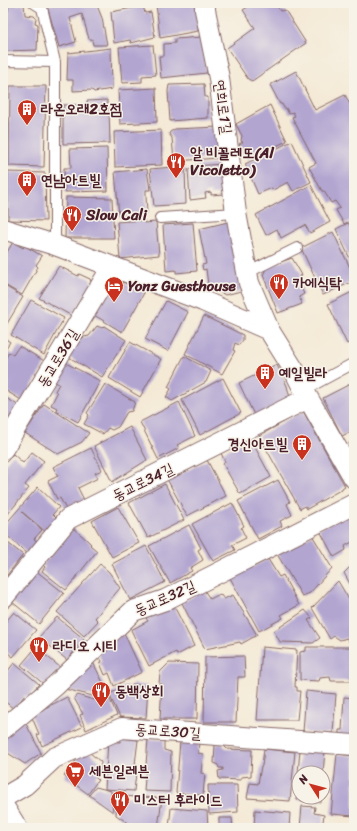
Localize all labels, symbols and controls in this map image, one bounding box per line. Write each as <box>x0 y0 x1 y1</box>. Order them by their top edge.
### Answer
street label: 연희로1길 <box>206 78 240 136</box>
place label: 라온오래2호점 <box>40 96 122 122</box>
building icon: 라온오래2호점 <box>16 98 38 126</box>
place label: 알 비꼴레또(Al Vicoletto) <box>190 140 274 183</box>
restaurant icon: 알 비꼴레또(Al Vicoletto) <box>165 151 187 179</box>
place label: 연남아트빌 <box>41 167 102 193</box>
building icon: 연남아트빌 <box>16 169 38 197</box>
place label: Slow Cali <box>85 202 148 228</box>
restaurant icon: Slow Cali <box>61 204 83 232</box>
place label: 카에식탁 <box>292 270 342 296</box>
restaurant icon: 카에식탁 <box>268 272 290 300</box>
place label: Yonz Guesthouse <box>128 273 236 299</box>
hotel icon: Yonz Guesthouse <box>103 275 125 303</box>
street label: 동교로36길 <box>30 323 86 393</box>
place label: 예일빌라 <box>278 360 327 386</box>
building icon: 예일빌라 <box>254 362 276 390</box>
place label: 경신아트빌 <box>228 431 289 457</box>
building icon: 경신아트빌 <box>291 433 313 461</box>
street label: 동교로34길 <box>108 456 178 508</box>
street label: 동교로32길 <box>130 573 200 623</box>
place label: 라디오 시티 <box>52 633 117 659</box>
restaurant icon: 라디오 시티 <box>28 635 50 663</box>
place label: 동백상회 <box>115 678 163 704</box>
restaurant icon: 동백상회 <box>90 680 112 708</box>
street label: 동교로30길 <box>134 716 202 746</box>
place label: 세븐일레븐 <box>89 758 149 784</box>
supermarket icon: 세븐일레븐 <box>64 760 86 788</box>
north arrow <box>291 765 331 805</box>
text: N <box>293 770 313 789</box>
place label: 미스터 후라이드 <box>134 787 222 813</box>
restaurant icon: 미스터 후라이드 <box>109 789 131 817</box>

